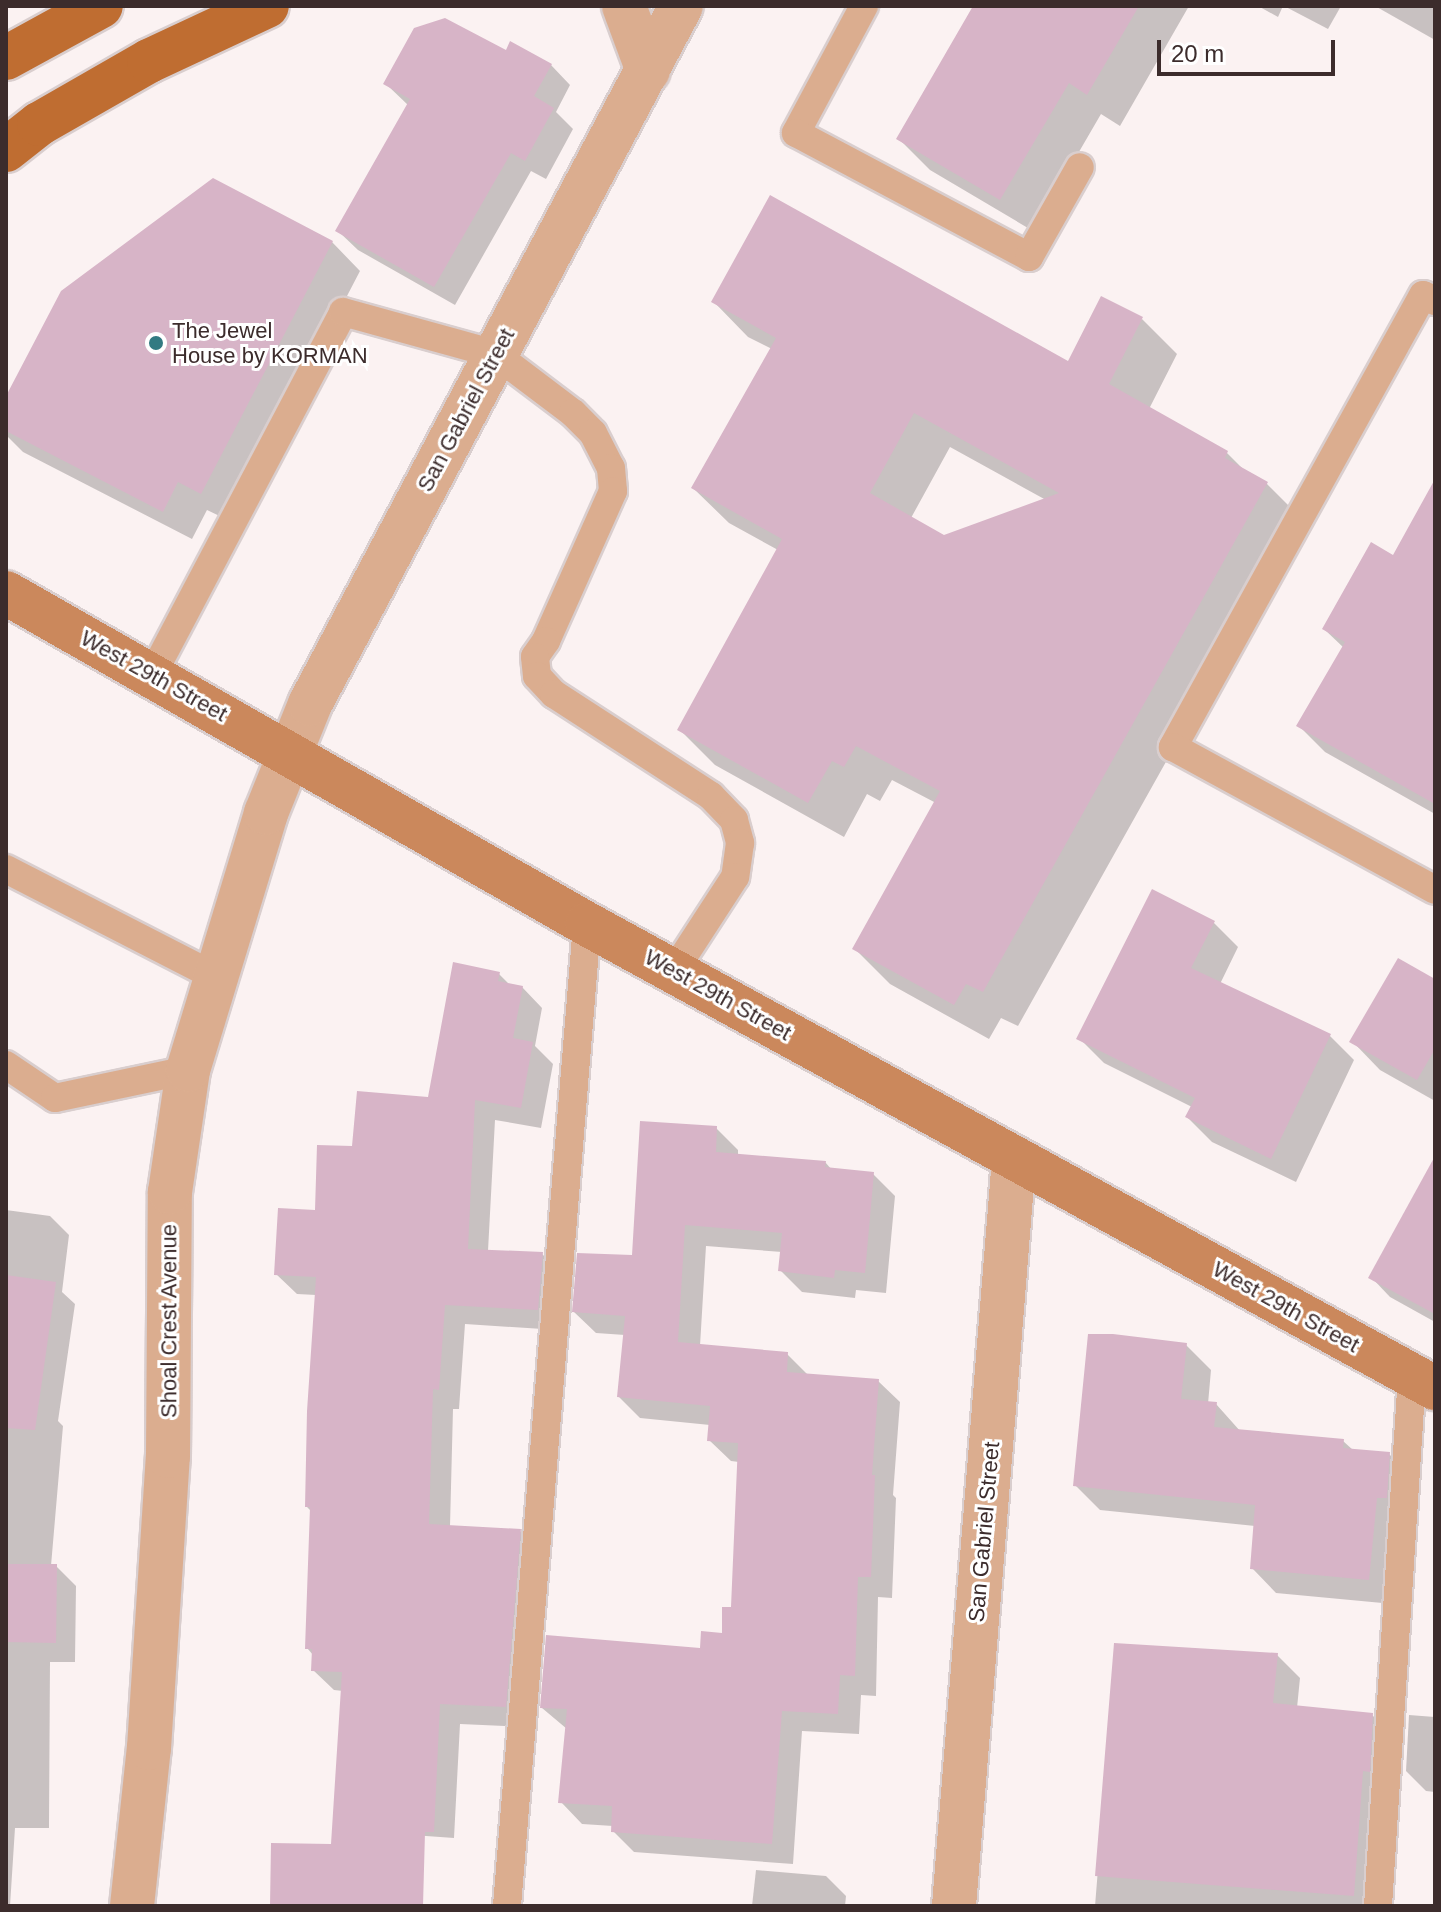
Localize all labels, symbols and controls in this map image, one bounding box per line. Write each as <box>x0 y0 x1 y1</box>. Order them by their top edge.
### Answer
scale bar <box>1161 24 1339 74</box>
text: 20 m <box>1171 40 1224 67</box>
place label: The Jewel House by KORMAN <box>172 317 368 368</box>
street label: San Gabriel Street <box>412 324 520 496</box>
marker: The Jewel House by KORMAN <box>147 334 165 352</box>
street label: West 29th Street <box>76 625 232 727</box>
street label: West 29th Street <box>640 944 796 1046</box>
street label: Shoal Crest Avenue <box>156 1223 182 1419</box>
street label: West 29th Street <box>1208 1256 1364 1358</box>
street label: San Gabriel Street <box>963 1441 1005 1623</box>

